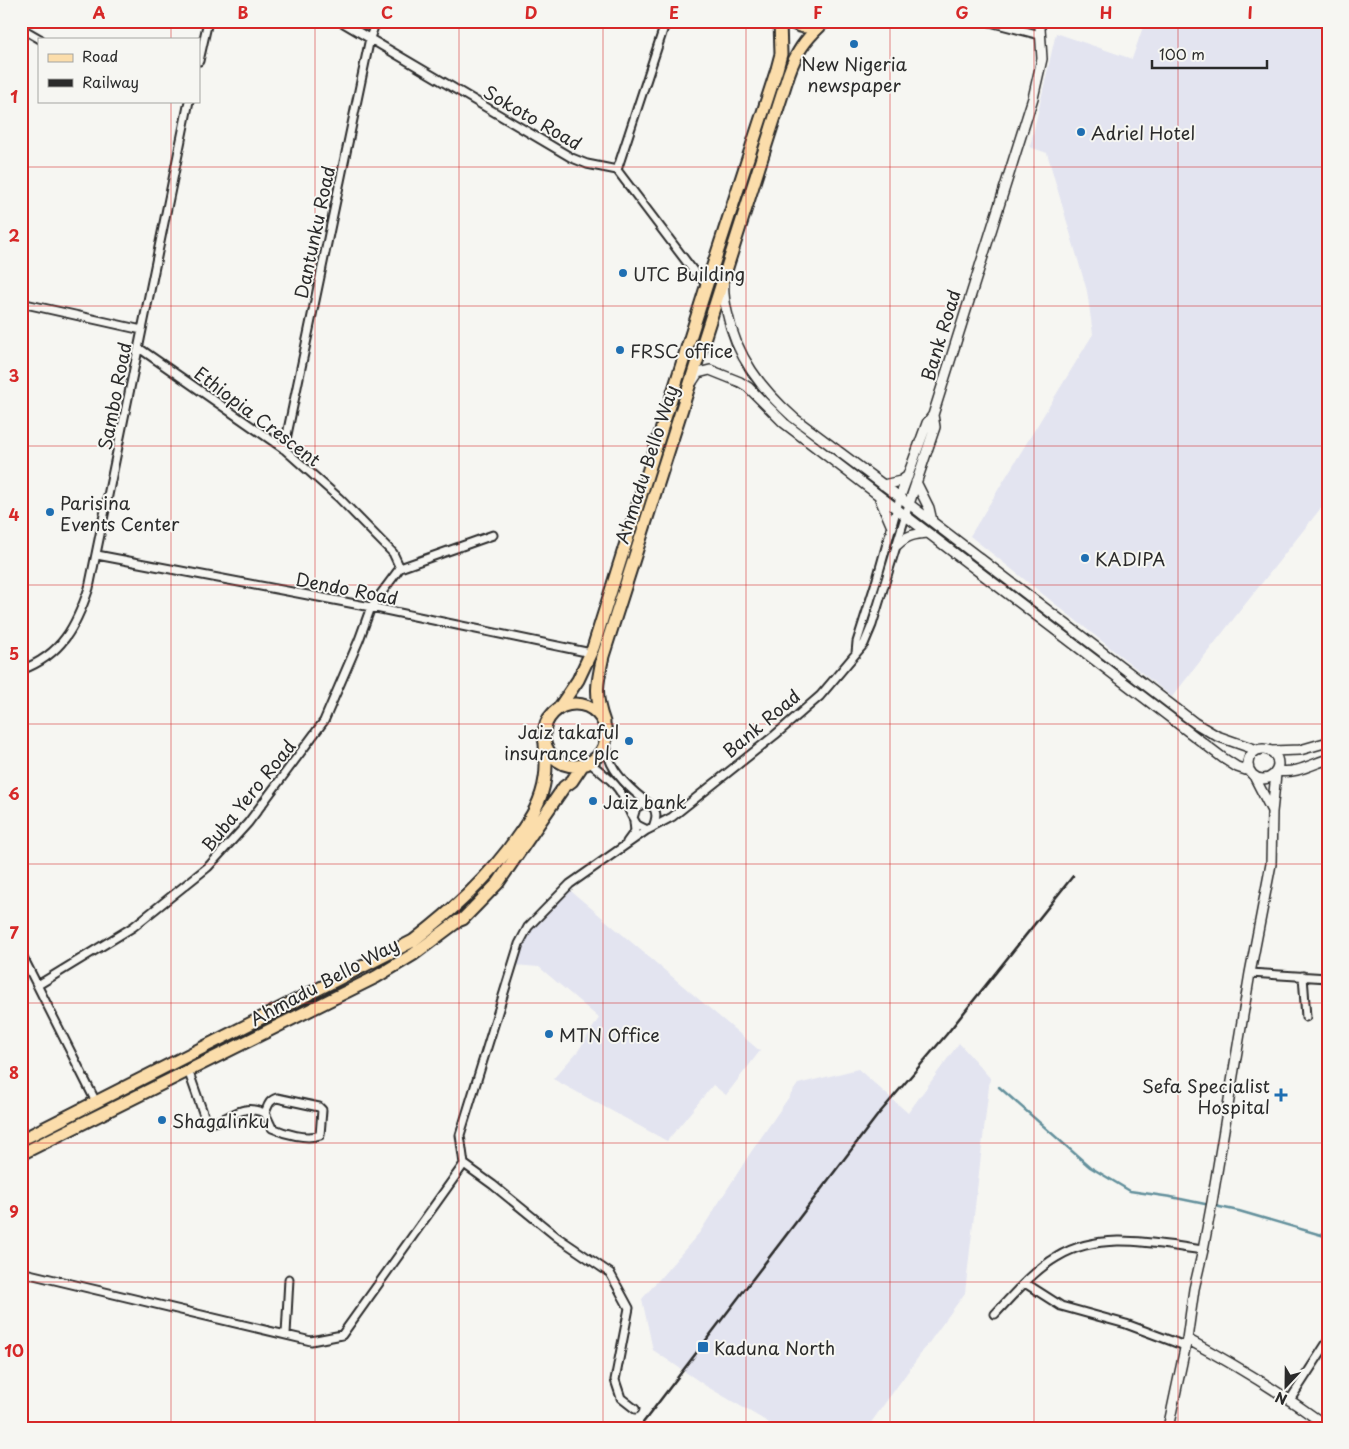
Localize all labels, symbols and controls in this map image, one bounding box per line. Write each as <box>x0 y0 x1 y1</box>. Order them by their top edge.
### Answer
text: A <box>93 0 106 24</box>
text: B <box>238 0 249 24</box>
text: C <box>381 0 393 24</box>
text: D <box>525 0 537 24</box>
text: E <box>669 0 679 24</box>
text: F <box>813 0 823 24</box>
text: G <box>955 0 969 24</box>
text: H <box>1100 0 1112 24</box>
text: I <box>1247 0 1253 24</box>
legend <box>38 38 200 102</box>
marker: New Nigeria newspaper <box>848 38 860 50</box>
scale bar <box>1152 38 1266 70</box>
text: 100 m <box>1159 42 1205 65</box>
text: Road <box>82 44 118 67</box>
place label: New Nigeria newspaper <box>801 50 908 98</box>
text: Railway <box>82 70 139 93</box>
street label: Sokoto Road <box>479 78 587 156</box>
text: 1 <box>10 84 18 108</box>
place label: Adriel Hotel <box>1091 119 1195 146</box>
marker: Adriel Hotel <box>1075 126 1087 138</box>
street label: Dantunku Road <box>287 163 341 301</box>
text: 2 <box>8 223 20 247</box>
place label: UTC Building <box>633 260 745 287</box>
marker: UTC Building <box>617 267 629 279</box>
street label: Bank Road <box>913 286 967 384</box>
place label: FRSC office <box>630 337 733 364</box>
street label: Sambo Road <box>90 340 138 452</box>
marker: FRSC office <box>614 344 626 356</box>
street label: Ethiopia Crescent <box>189 360 327 472</box>
text: 3 <box>9 363 19 387</box>
street label: Ahmadu Bello Way <box>608 381 684 547</box>
place label: Parisina Events Center <box>60 489 180 537</box>
text: 4 <box>9 502 20 526</box>
marker: Parisina Events Center <box>44 506 56 518</box>
place label: KADIPA <box>1095 545 1165 572</box>
marker: KADIPA <box>1079 552 1091 564</box>
street label: Dendo Road <box>294 565 400 611</box>
text: 5 <box>9 641 19 665</box>
street label: Bank Road <box>716 682 806 764</box>
place label: Jaiz takaful insurance plc <box>504 718 619 766</box>
street label: Buba Yero Road <box>194 733 302 857</box>
marker: Jaiz takaful insurance plc <box>623 735 635 747</box>
text: 6 <box>8 781 20 805</box>
place label: Jaiz bank <box>603 788 687 815</box>
marker: Jaiz bank <box>587 795 599 807</box>
text: 7 <box>9 920 19 944</box>
street label: Ahmadu Bello Way <box>245 930 403 1032</box>
place label: MTN Office <box>559 1021 660 1048</box>
marker: MTN Office <box>543 1028 555 1040</box>
text: 8 <box>9 1060 19 1084</box>
place label: Sefa Specialist Hospital <box>1142 1072 1270 1120</box>
marker: Sefa Specialist Hospital <box>1274 1088 1288 1102</box>
place label: Shagalinku <box>172 1107 269 1134</box>
marker: Shagalinku <box>156 1114 168 1126</box>
text: 9 <box>9 1199 19 1223</box>
place label: Kaduna North <box>714 1334 835 1361</box>
text: 10 <box>4 1338 24 1362</box>
marker: Kaduna North <box>696 1340 710 1354</box>
north arrow <box>1262 1362 1312 1412</box>
text: N <box>1272 1387 1290 1410</box>

